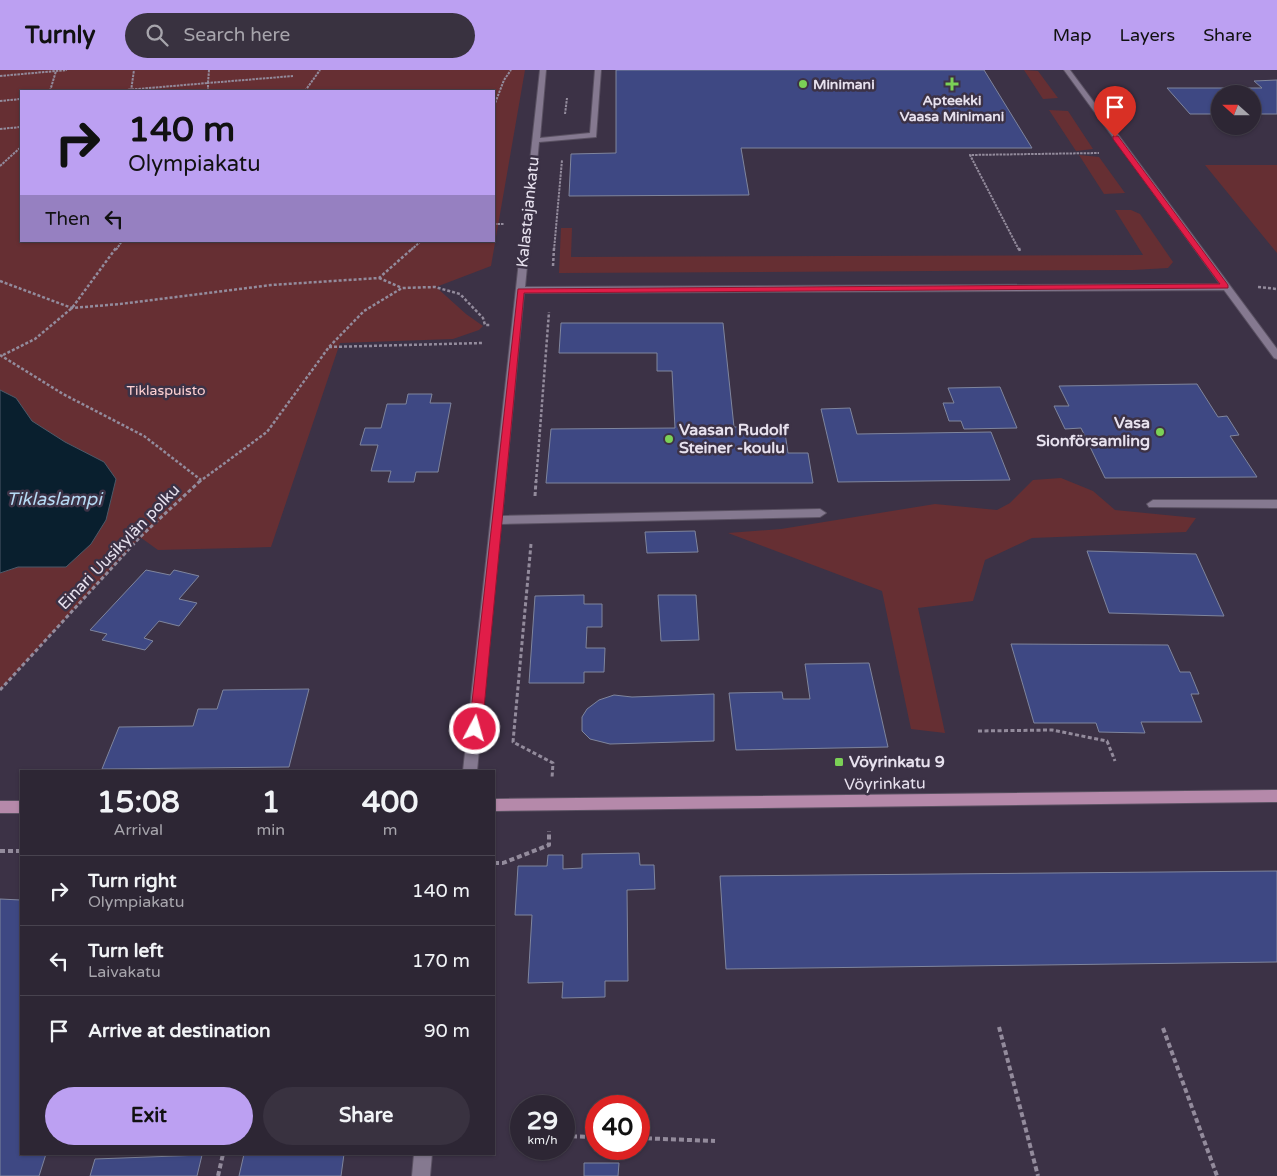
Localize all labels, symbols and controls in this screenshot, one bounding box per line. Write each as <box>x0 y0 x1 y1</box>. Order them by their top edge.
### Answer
search box <box>125 13 475 58</box>
text: Turnly <box>25 21 95 50</box>
icon: search <box>143 21 171 49</box>
text: Search here <box>183 24 290 46</box>
text: Map <box>1053 24 1092 46</box>
text: Layers <box>1120 24 1175 46</box>
text: Share <box>1203 24 1252 46</box>
place label: Minimani <box>813 76 875 93</box>
marker: Minimani <box>797 78 809 90</box>
marker: Apteekki Vaasa Minimani <box>946 78 958 90</box>
north arrow <box>1211 85 1261 135</box>
map controls <box>1211 85 1261 135</box>
pin <box>1094 86 1136 137</box>
place label: Apteekki Vaasa Minimani <box>900 92 1004 125</box>
icon: arrive <box>1101 93 1129 121</box>
text: 140 m <box>128 109 235 151</box>
icon: right <box>45 110 110 175</box>
text: Olympiakatu <box>128 151 261 177</box>
street label: Kalastajankatu <box>512 156 544 268</box>
icon: left <box>100 205 128 233</box>
text: Then <box>45 208 90 230</box>
park label: Tiklaspuisto <box>127 382 205 399</box>
place label: Vasa Sionförsamling <box>1036 413 1150 451</box>
place label: Vaasan Rudolf Steiner -koulu <box>679 420 790 458</box>
marker: Vasa Sionförsamling <box>1154 426 1166 438</box>
marker: Vaasan Rudolf Steiner -koulu <box>663 433 675 445</box>
street label: Einari Uusikylän polku <box>54 480 184 614</box>
water label: Tiklaslampi <box>6 488 104 510</box>
position arrow <box>448 702 500 754</box>
place label: Vöyrinkatu 9 <box>849 752 945 772</box>
marker: Vöyrinkatu 9 <box>833 756 845 768</box>
street label: Vöyrinkatu <box>844 773 926 795</box>
text: 15:08 <box>97 784 180 821</box>
text: 1 <box>261 784 280 821</box>
text: 400 <box>362 784 418 821</box>
text: Arrival <box>114 820 163 840</box>
text: min <box>257 820 285 840</box>
text: m <box>383 820 397 840</box>
text: Turn right <box>88 870 176 892</box>
icon: right <box>45 877 73 905</box>
text: 140 m <box>412 880 470 902</box>
text: Olympiakatu <box>88 892 184 912</box>
text: Turn left <box>88 940 164 962</box>
icon: left <box>45 947 73 975</box>
text: 170 m <box>412 950 470 972</box>
text: Laivakatu <box>88 962 161 982</box>
icon: arrive <box>45 1017 73 1045</box>
text: Arrive at destination <box>88 1020 271 1042</box>
text: 90 m <box>424 1020 470 1042</box>
button: Exit <box>45 1087 253 1145</box>
button: Share <box>263 1087 470 1145</box>
speed limit sign: 40 <box>585 1095 650 1160</box>
text: 29 <box>527 1106 558 1136</box>
text: km/h <box>527 1133 558 1147</box>

